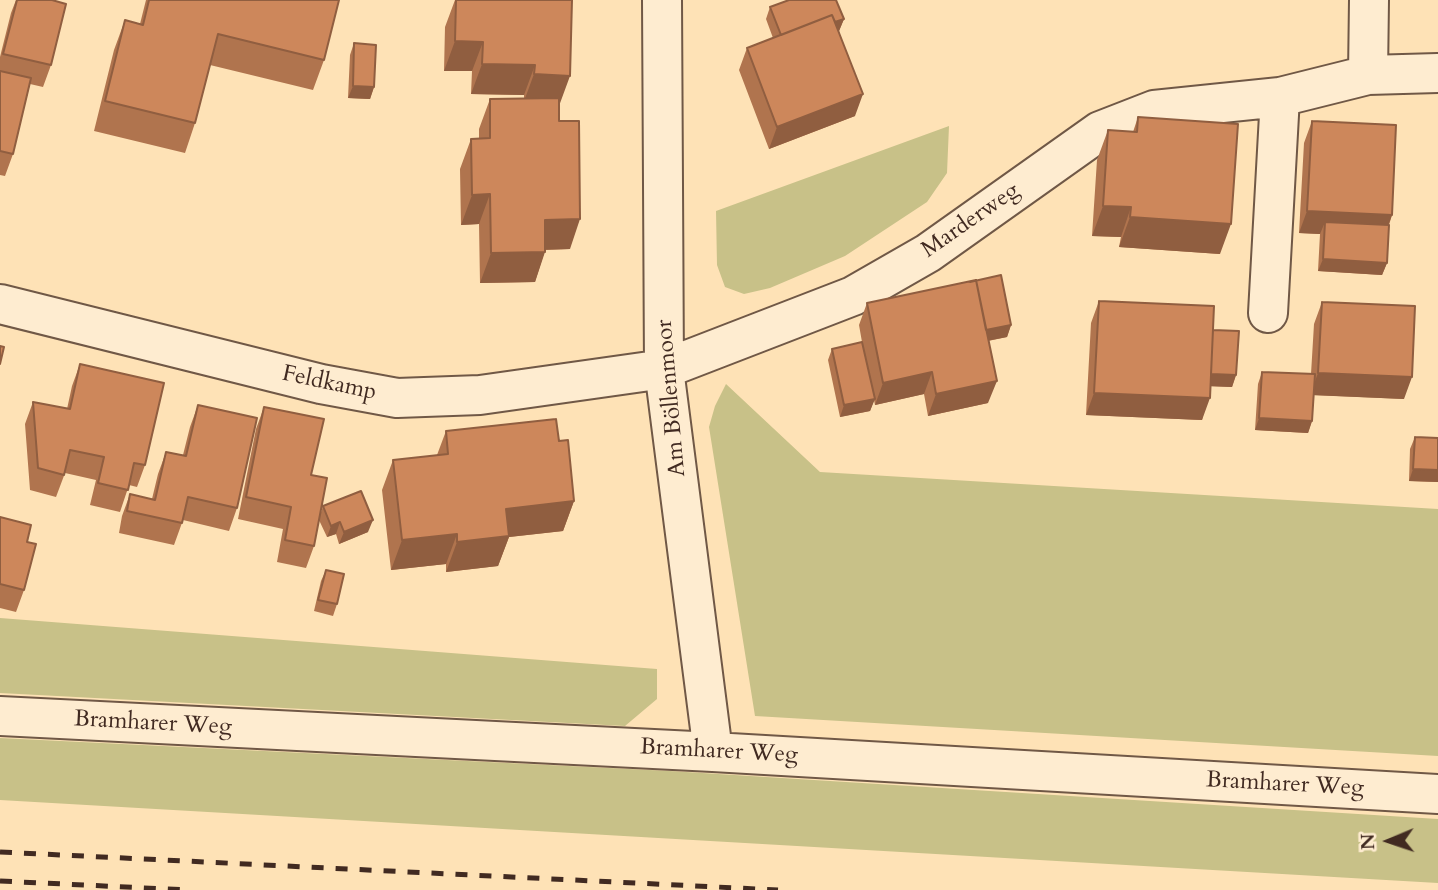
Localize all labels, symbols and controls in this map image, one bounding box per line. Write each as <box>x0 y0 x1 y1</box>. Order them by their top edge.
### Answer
street label: Marderweg <box>917 177 1025 265</box>
street label: Am Böllenmoor <box>651 318 693 478</box>
street label: Feldkamp <box>279 361 379 407</box>
street label: Bramharer Weg <box>73 706 233 742</box>
street label: Bramharer Weg <box>639 734 799 770</box>
street label: Bramharer Weg <box>1205 767 1365 803</box>
north arrow <box>1354 806 1424 876</box>
text: N <box>1355 833 1381 850</box>

